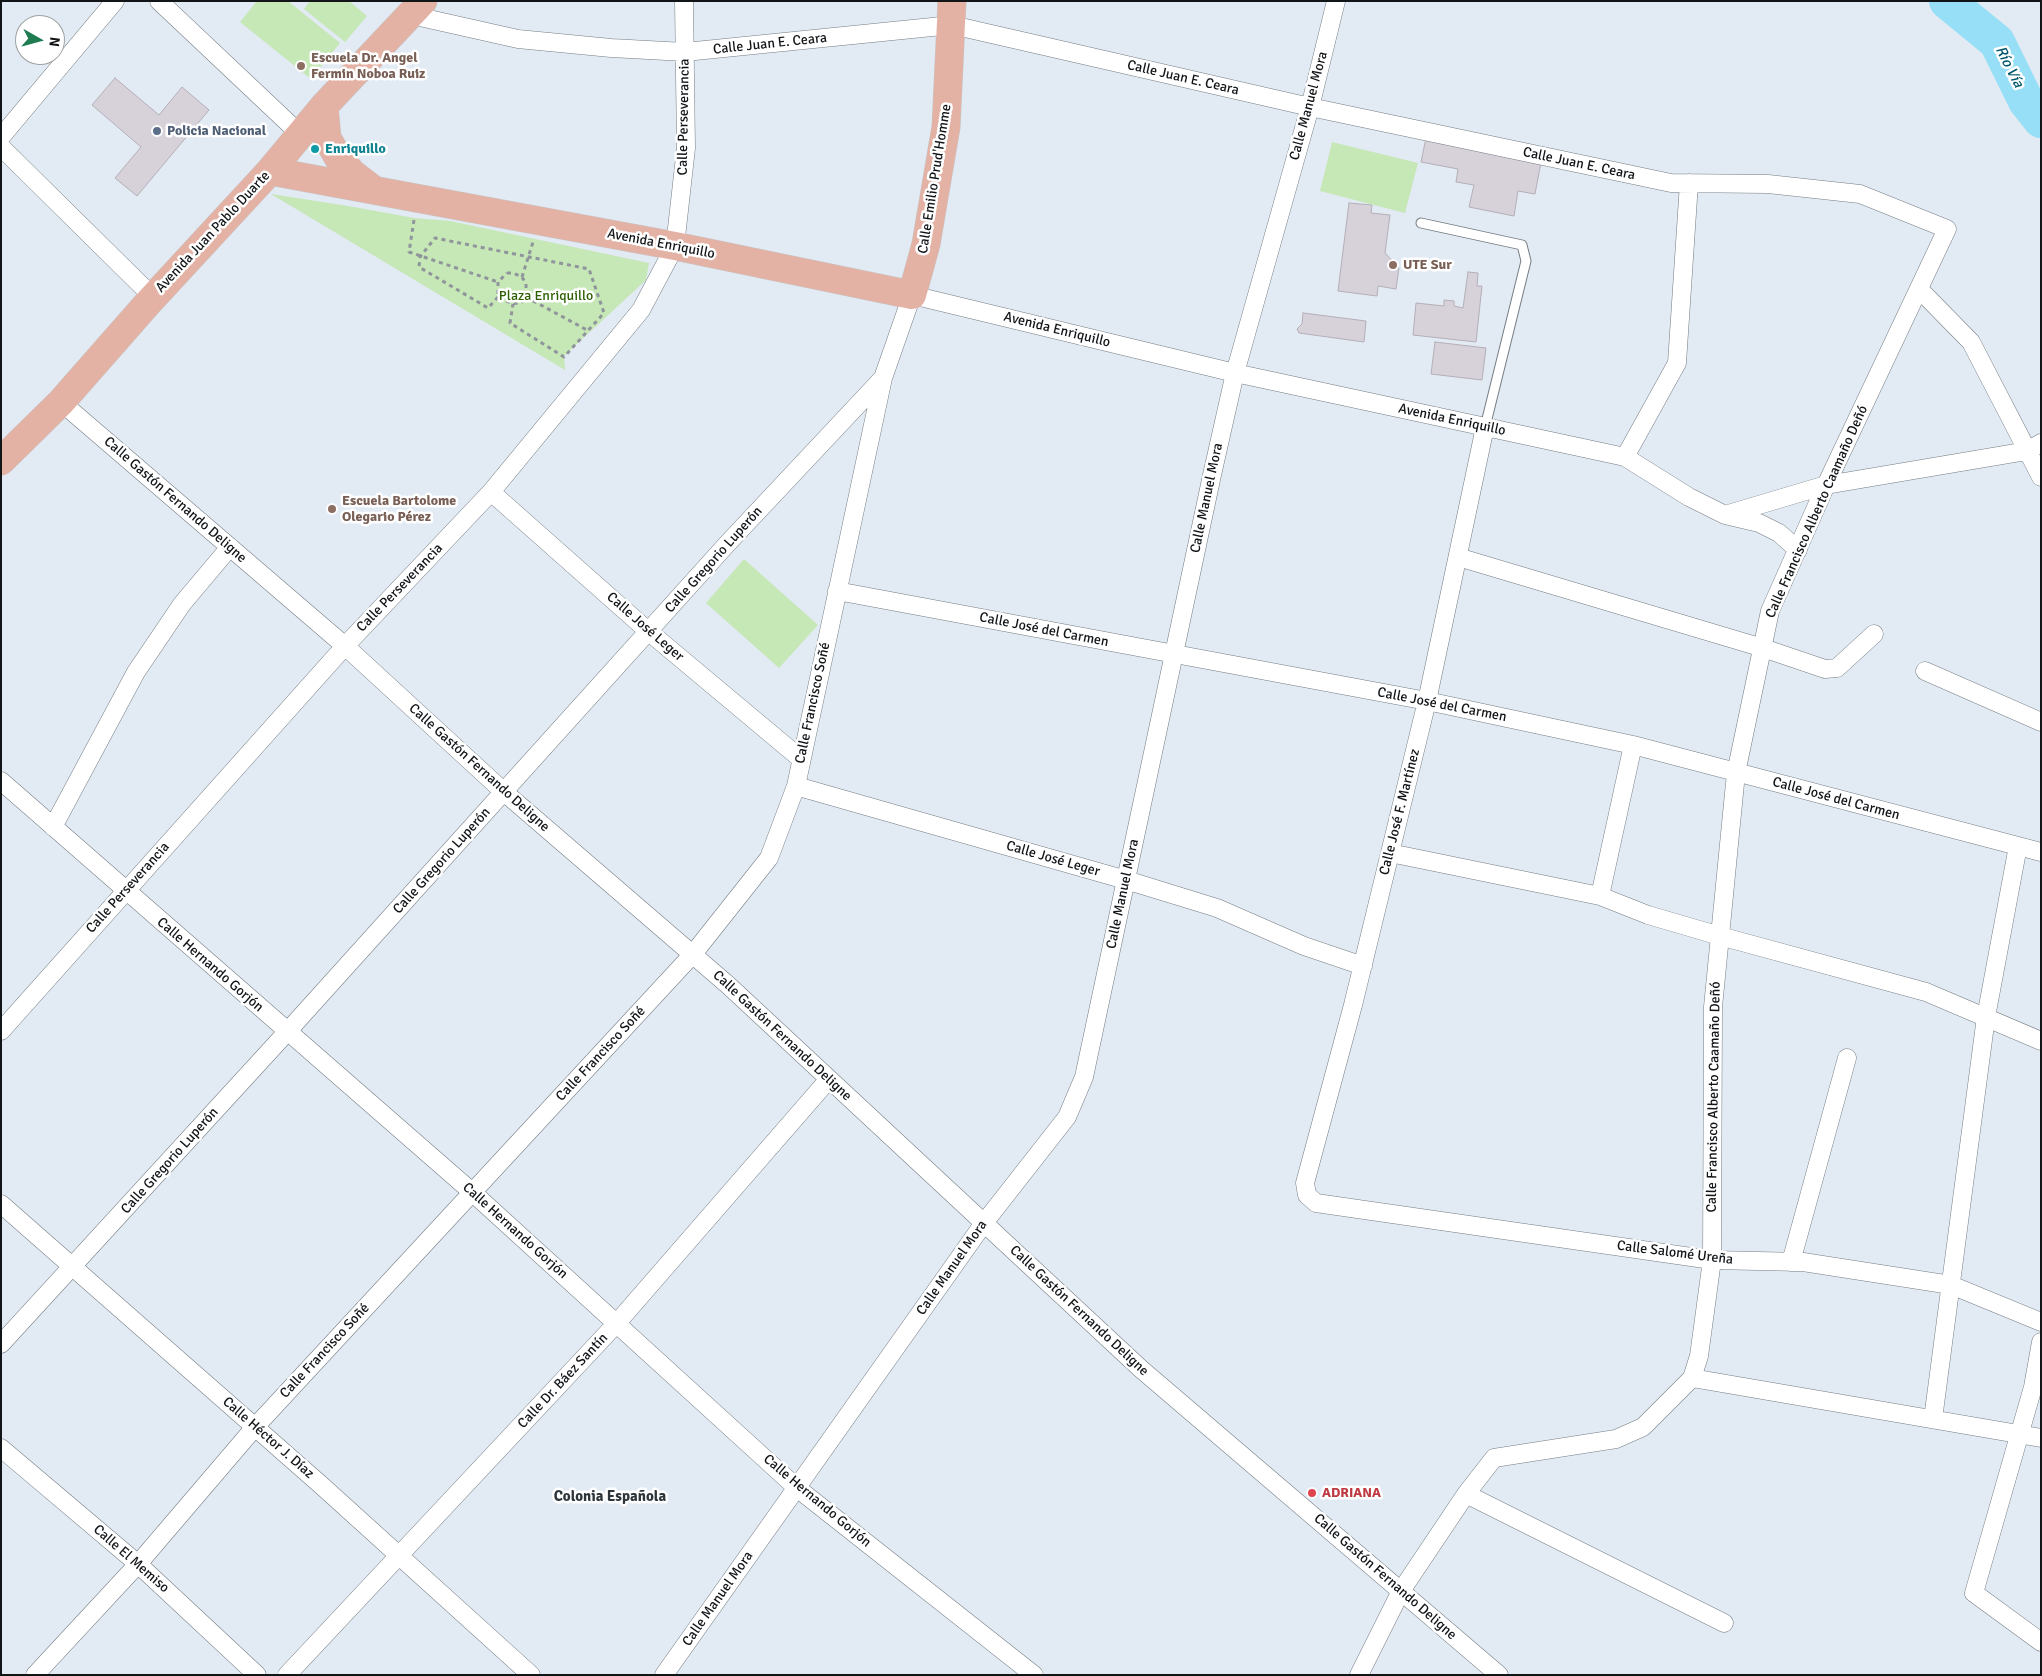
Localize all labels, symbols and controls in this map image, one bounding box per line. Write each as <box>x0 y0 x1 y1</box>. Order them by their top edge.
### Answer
north arrow <box>15 15 65 65</box>
street label: Calle Juan E. Ceara <box>712 30 828 58</box>
text: N <box>45 36 63 48</box>
water label: Río Vía <box>1991 43 2027 91</box>
place label: Escuela Dr. Angel Fermin Noboa Ruiz <box>311 50 425 82</box>
street label: Calle Manuel Mora <box>1286 50 1332 162</box>
street label: Calle Juan E. Ceara <box>1125 57 1241 99</box>
street label: Calle Perseverancia <box>675 58 693 176</box>
marker: Escuela Dr. Angel Fermin Noboa Ruiz <box>295 60 307 72</box>
street label: Calle Emilio Prud'Homme <box>915 103 955 255</box>
place label: Policia Nacional <box>167 123 266 139</box>
marker: Policia Nacional <box>151 125 163 137</box>
place label: Enriquillo <box>325 141 386 157</box>
marker: Enriquillo <box>309 143 321 155</box>
street label: Calle Juan E. Ceara <box>1521 144 1637 184</box>
street label: Avenida Juan Pablo Duarte <box>152 168 274 296</box>
street label: Avenida Enriquillo <box>606 225 716 263</box>
place label: UTE Sur <box>1403 257 1452 273</box>
marker: UTE Sur <box>1387 259 1399 271</box>
park label: Plaza Enriquillo <box>499 288 593 304</box>
street label: Avenida Enriquillo <box>1002 309 1112 351</box>
street label: Avenida Enriquillo <box>1397 400 1507 440</box>
street label: Calle Francisco Alberto Caamaño Deñó <box>1762 403 1872 621</box>
street label: Calle Gastón Fernando Deligne <box>100 433 250 567</box>
street label: Calle Manuel Mora <box>1187 441 1227 555</box>
place label: Escuela Bartolome Olegario Pérez <box>342 493 456 526</box>
marker: Escuela Bartolome Olegario Pérez <box>326 503 338 515</box>
street label: Calle Gregorio Luperón <box>662 503 766 617</box>
street label: Calle Perseverancia <box>353 540 447 636</box>
street label: Calle José Leger <box>603 589 687 665</box>
street label: Calle José del Carmen <box>978 609 1110 651</box>
street label: Calle Francisco Soñé <box>792 641 834 765</box>
street label: Calle José del Carmen <box>1376 684 1508 726</box>
street label: Calle Gastón Fernando Deligne <box>405 700 553 836</box>
street label: Calle José F. Martínez <box>1376 747 1424 877</box>
street label: Calle José del Carmen <box>1770 774 1902 824</box>
street label: Calle Gregorio Luperón <box>390 804 494 918</box>
street label: Calle Manuel Mora <box>1103 837 1143 951</box>
street label: Calle José Leger <box>1004 838 1102 880</box>
street label: Calle Perseverancia <box>83 839 173 937</box>
street label: Calle Hernando Gorjón <box>153 914 267 1016</box>
street label: Calle Gastón Fernando Deligne <box>709 967 855 1105</box>
street label: Calle Francisco Alberto Caamaño Deñó <box>1704 981 1724 1213</box>
street label: Calle Francisco Soñé <box>553 1003 649 1105</box>
street label: Calle Gregorio Luperón <box>118 1104 222 1218</box>
street label: Calle Hernando Gorjón <box>459 1179 571 1283</box>
street label: Calle Manuel Mora <box>913 1217 991 1319</box>
street label: Calle Salomé Ureña <box>1616 1238 1734 1268</box>
street label: Calle Gastón Fernando Deligne <box>1006 1242 1152 1380</box>
street label: Calle Francisco Soñé <box>277 1300 373 1402</box>
street label: Calle Dr. Báez Santín <box>514 1330 612 1432</box>
street label: Calle Héctor J. Díaz <box>219 1394 317 1482</box>
street label: Calle Hernando Gorjón <box>760 1451 874 1551</box>
place label: ADRIANA <box>1322 1485 1381 1501</box>
marker: ADRIANA <box>1306 1487 1318 1499</box>
district label: Colonia Española <box>554 1488 666 1506</box>
street label: Calle Gastón Fernando Deligne <box>1310 1510 1460 1644</box>
street label: Calle El Memiso <box>90 1521 172 1597</box>
street label: Calle Manuel Mora <box>679 1548 757 1650</box>

